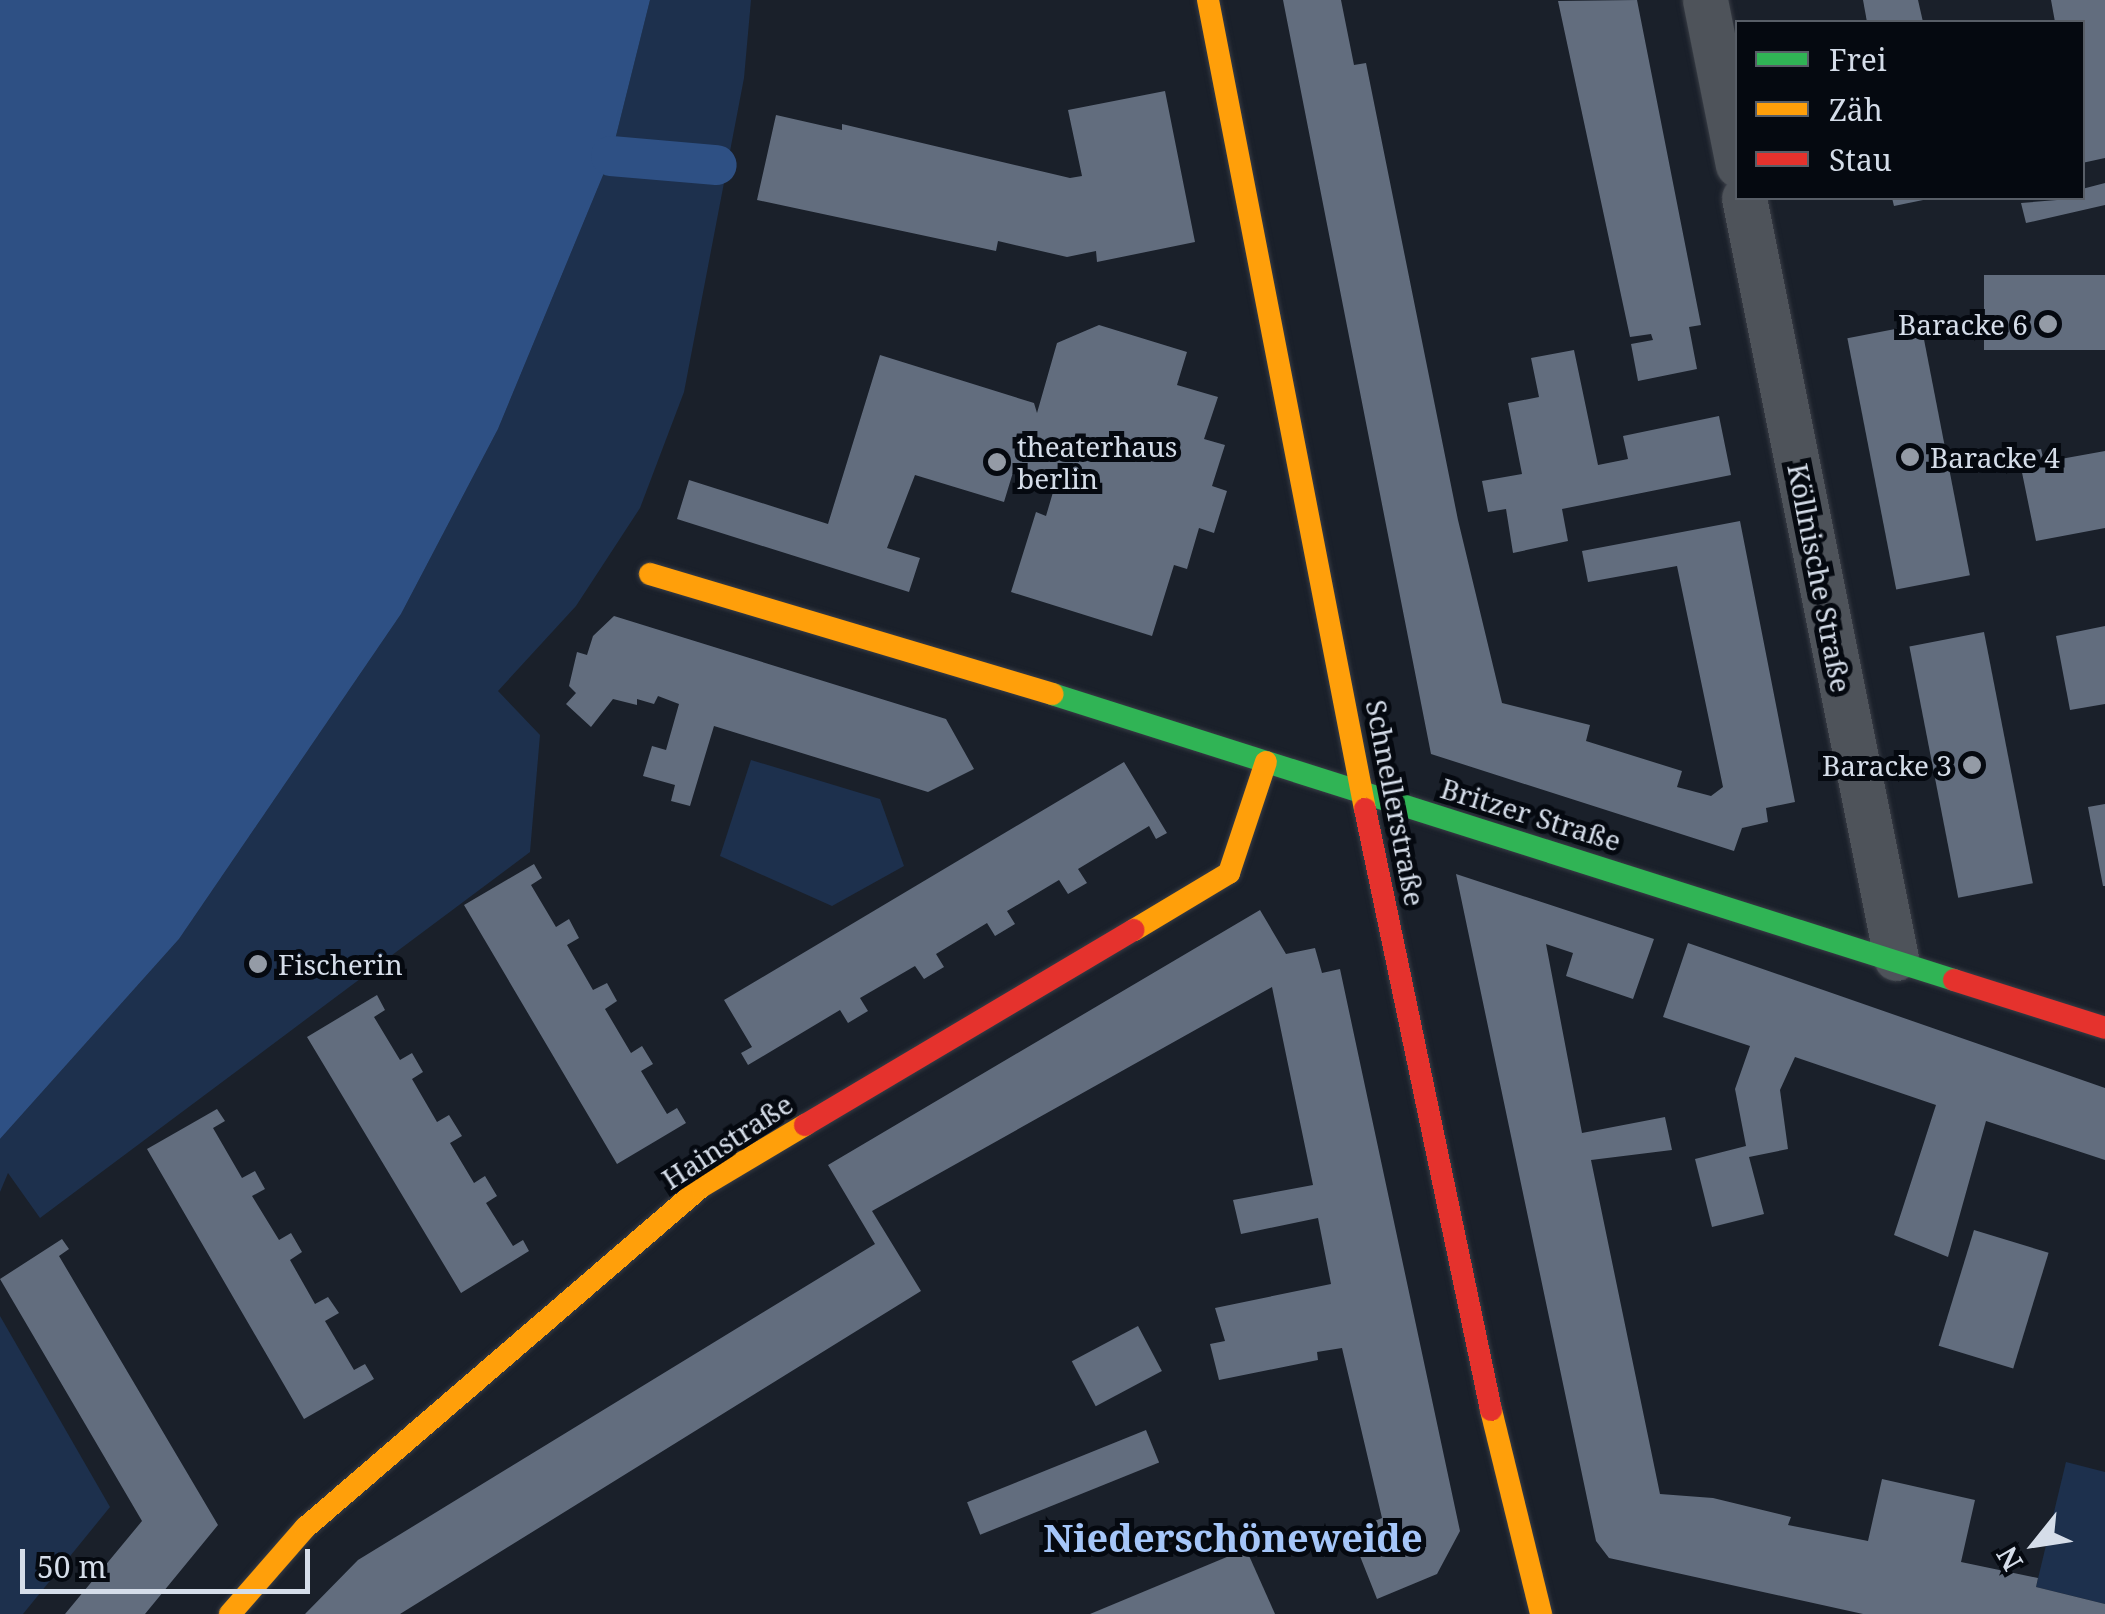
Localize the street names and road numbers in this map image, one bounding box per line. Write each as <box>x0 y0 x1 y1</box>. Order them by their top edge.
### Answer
street label: Köllnische Straße <box>1781 461 1859 695</box>
street label: Schnellerstraße <box>1360 697 1432 909</box>
street label: Britzer Straße <box>1437 771 1625 857</box>
street label: Hainstraße <box>655 1086 799 1196</box>

